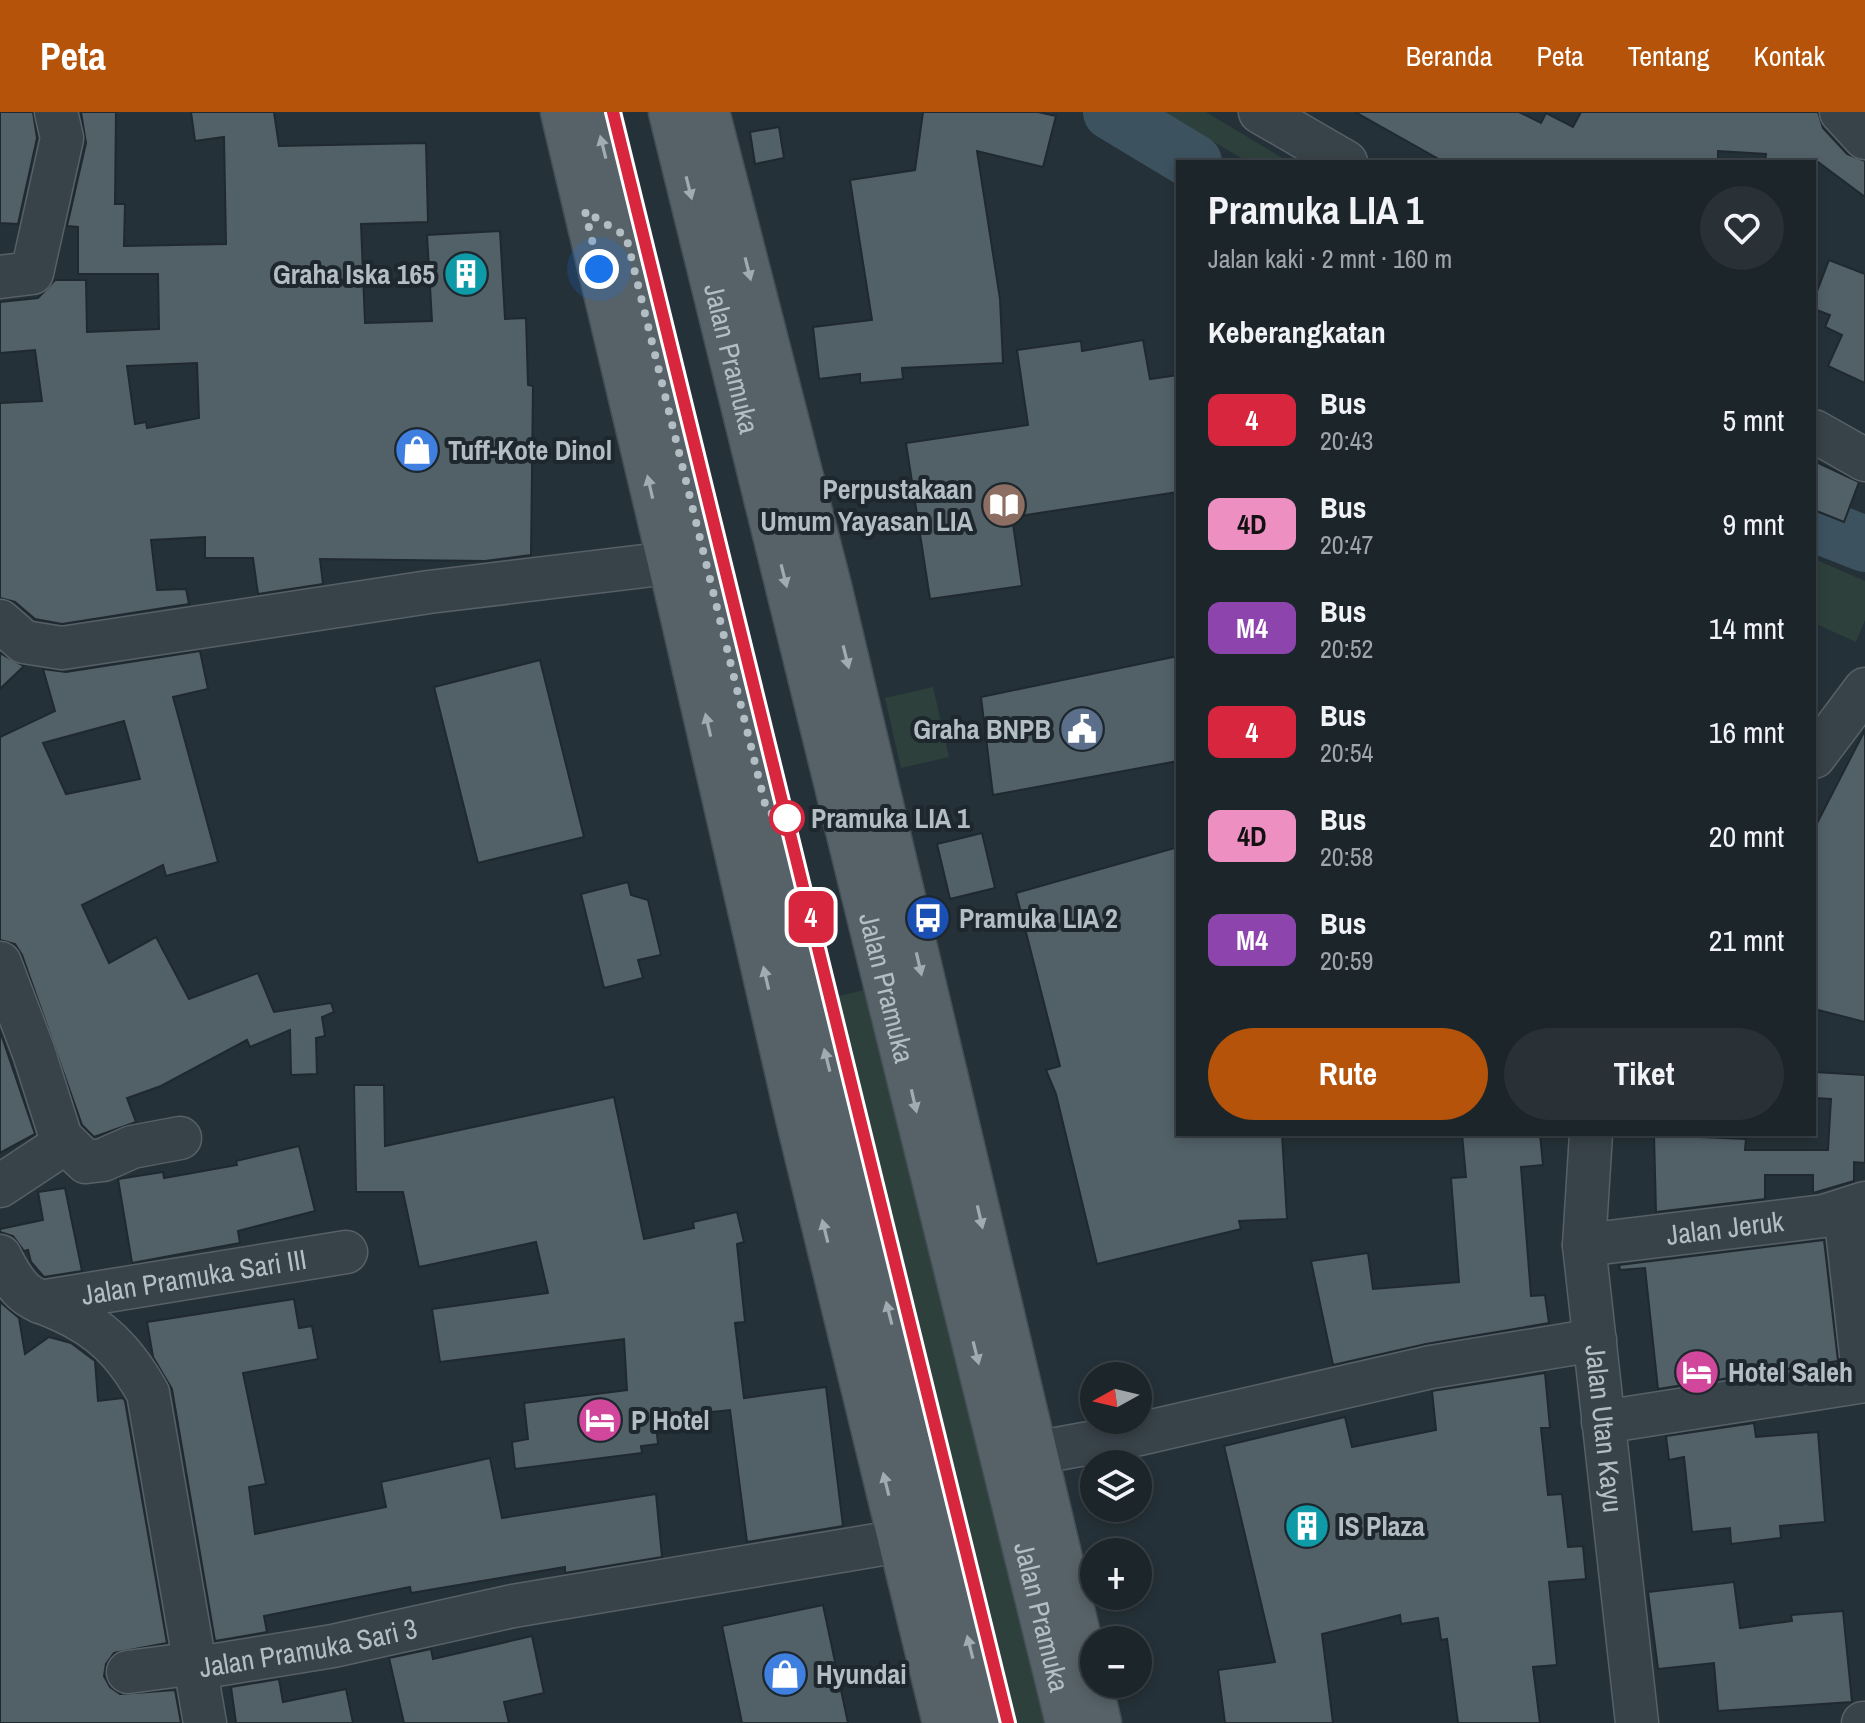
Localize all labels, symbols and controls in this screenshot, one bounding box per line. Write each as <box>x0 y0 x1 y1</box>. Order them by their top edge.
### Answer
text: Peta <box>40 31 106 82</box>
text: Beranda <box>1406 37 1493 75</box>
text: Peta <box>1537 37 1584 75</box>
text: Tentang <box>1628 37 1710 75</box>
text: Kontak <box>1754 37 1825 75</box>
one-way arrow <box>596 134 609 159</box>
one-way arrow <box>683 175 696 200</box>
text: Pramuka LIA 1 <box>1208 185 1423 236</box>
button: heart <box>1700 186 1784 270</box>
text: Jalan kaki · 2 mnt · 160 m <box>1208 241 1452 276</box>
your location <box>579 249 619 289</box>
building icon: Graha Iska 165 <box>442 250 490 298</box>
place label: Graha Iska 165 <box>273 255 435 293</box>
one-way arrow <box>742 256 754 281</box>
street label: Jalan Pramuka <box>695 280 769 438</box>
text: Keberangkatan <box>1208 312 1386 352</box>
text: Bus <box>1320 383 1366 423</box>
text: 5 mnt <box>1722 400 1784 440</box>
text: 4 <box>1246 401 1258 439</box>
text: 20:43 <box>1320 423 1373 458</box>
shop icon: Tuff-Kote Dinol <box>393 426 441 474</box>
place label: Tuff-Kote Dinol <box>448 431 612 469</box>
place label: Perpustakaan Umum Yayasan LIA <box>760 470 973 540</box>
one-way arrow <box>644 474 656 499</box>
library icon: Perpustakaan Umum Yayasan LIA <box>980 481 1028 529</box>
text: Bus <box>1320 487 1366 527</box>
text: 9 mnt <box>1722 504 1784 544</box>
text: 4D <box>1237 505 1267 543</box>
text: 20:47 <box>1320 527 1373 562</box>
one-way arrow <box>778 564 791 589</box>
text: Bus <box>1320 591 1366 631</box>
text: 14 mnt <box>1709 608 1784 648</box>
text: M4 <box>1236 609 1268 647</box>
text: 20:52 <box>1320 631 1373 666</box>
one-way arrow <box>840 644 853 669</box>
text: Bus <box>1320 695 1366 735</box>
public building icon: Graha BNPB <box>1058 705 1106 753</box>
place label: Graha BNPB <box>913 710 1051 748</box>
one-way arrow <box>701 712 714 737</box>
text: 16 mnt <box>1709 712 1784 752</box>
text: 4 <box>1246 713 1258 751</box>
text: 20:54 <box>1320 735 1373 770</box>
place label: Pramuka LIA 1 <box>811 799 970 837</box>
text: Bus <box>1320 799 1366 839</box>
marker: Pramuka LIA 1 <box>770 801 804 835</box>
text: 20 mnt <box>1709 816 1784 856</box>
text: 4D <box>1237 817 1267 855</box>
text: 20:58 <box>1320 839 1373 874</box>
line badge: 4 <box>785 891 837 943</box>
bus stop icon: Pramuka LIA 2 <box>904 894 952 942</box>
text: 4 <box>805 898 817 936</box>
place label: Pramuka LIA 2 <box>959 899 1118 937</box>
text: Bus <box>1320 903 1366 943</box>
street label: Jalan Pramuka <box>850 909 924 1067</box>
text: 21 mnt <box>1709 920 1784 960</box>
text: M4 <box>1236 921 1268 959</box>
text: 20:59 <box>1320 943 1373 978</box>
one-way arrow <box>913 952 926 977</box>
one-way arrow <box>759 966 772 991</box>
button: Rute <box>1208 1028 1488 1120</box>
button: Tiket <box>1504 1028 1784 1120</box>
one-way arrow <box>820 1048 833 1073</box>
one-way arrow <box>908 1088 921 1113</box>
street label: Jalan Jeruk <box>1664 1202 1786 1254</box>
one-way arrow <box>974 1204 986 1229</box>
one-way arrow <box>818 1219 831 1244</box>
street label: Jalan Pramuka Sari III <box>79 1240 309 1314</box>
one-way arrow <box>882 1300 894 1325</box>
one-way arrow <box>970 1341 983 1366</box>
street label: Jalan Utan Kayu <box>1576 1343 1633 1515</box>
hotel icon: Hotel Saleh <box>1673 1348 1721 1396</box>
place label: Hotel Saleh <box>1728 1353 1853 1391</box>
north arrow <box>1080 1362 1152 1434</box>
map controls <box>1080 1362 1152 1698</box>
hotel icon: P Hotel <box>576 1396 624 1444</box>
place label: P Hotel <box>631 1401 710 1439</box>
button: layers <box>1080 1450 1152 1522</box>
one-way arrow <box>879 1471 892 1496</box>
building icon: IS Plaza <box>1283 1502 1331 1550</box>
place label: IS Plaza <box>1338 1507 1425 1545</box>
street label: Jalan Pramuka <box>1005 1538 1079 1696</box>
button: + <box>1080 1538 1152 1610</box>
street label: Jalan Pramuka Sari 3 <box>196 1609 421 1687</box>
button: − <box>1080 1626 1152 1698</box>
one-way arrow <box>963 1635 976 1660</box>
shop icon: Hyundai <box>761 1650 809 1698</box>
place label: Hyundai <box>816 1655 907 1693</box>

